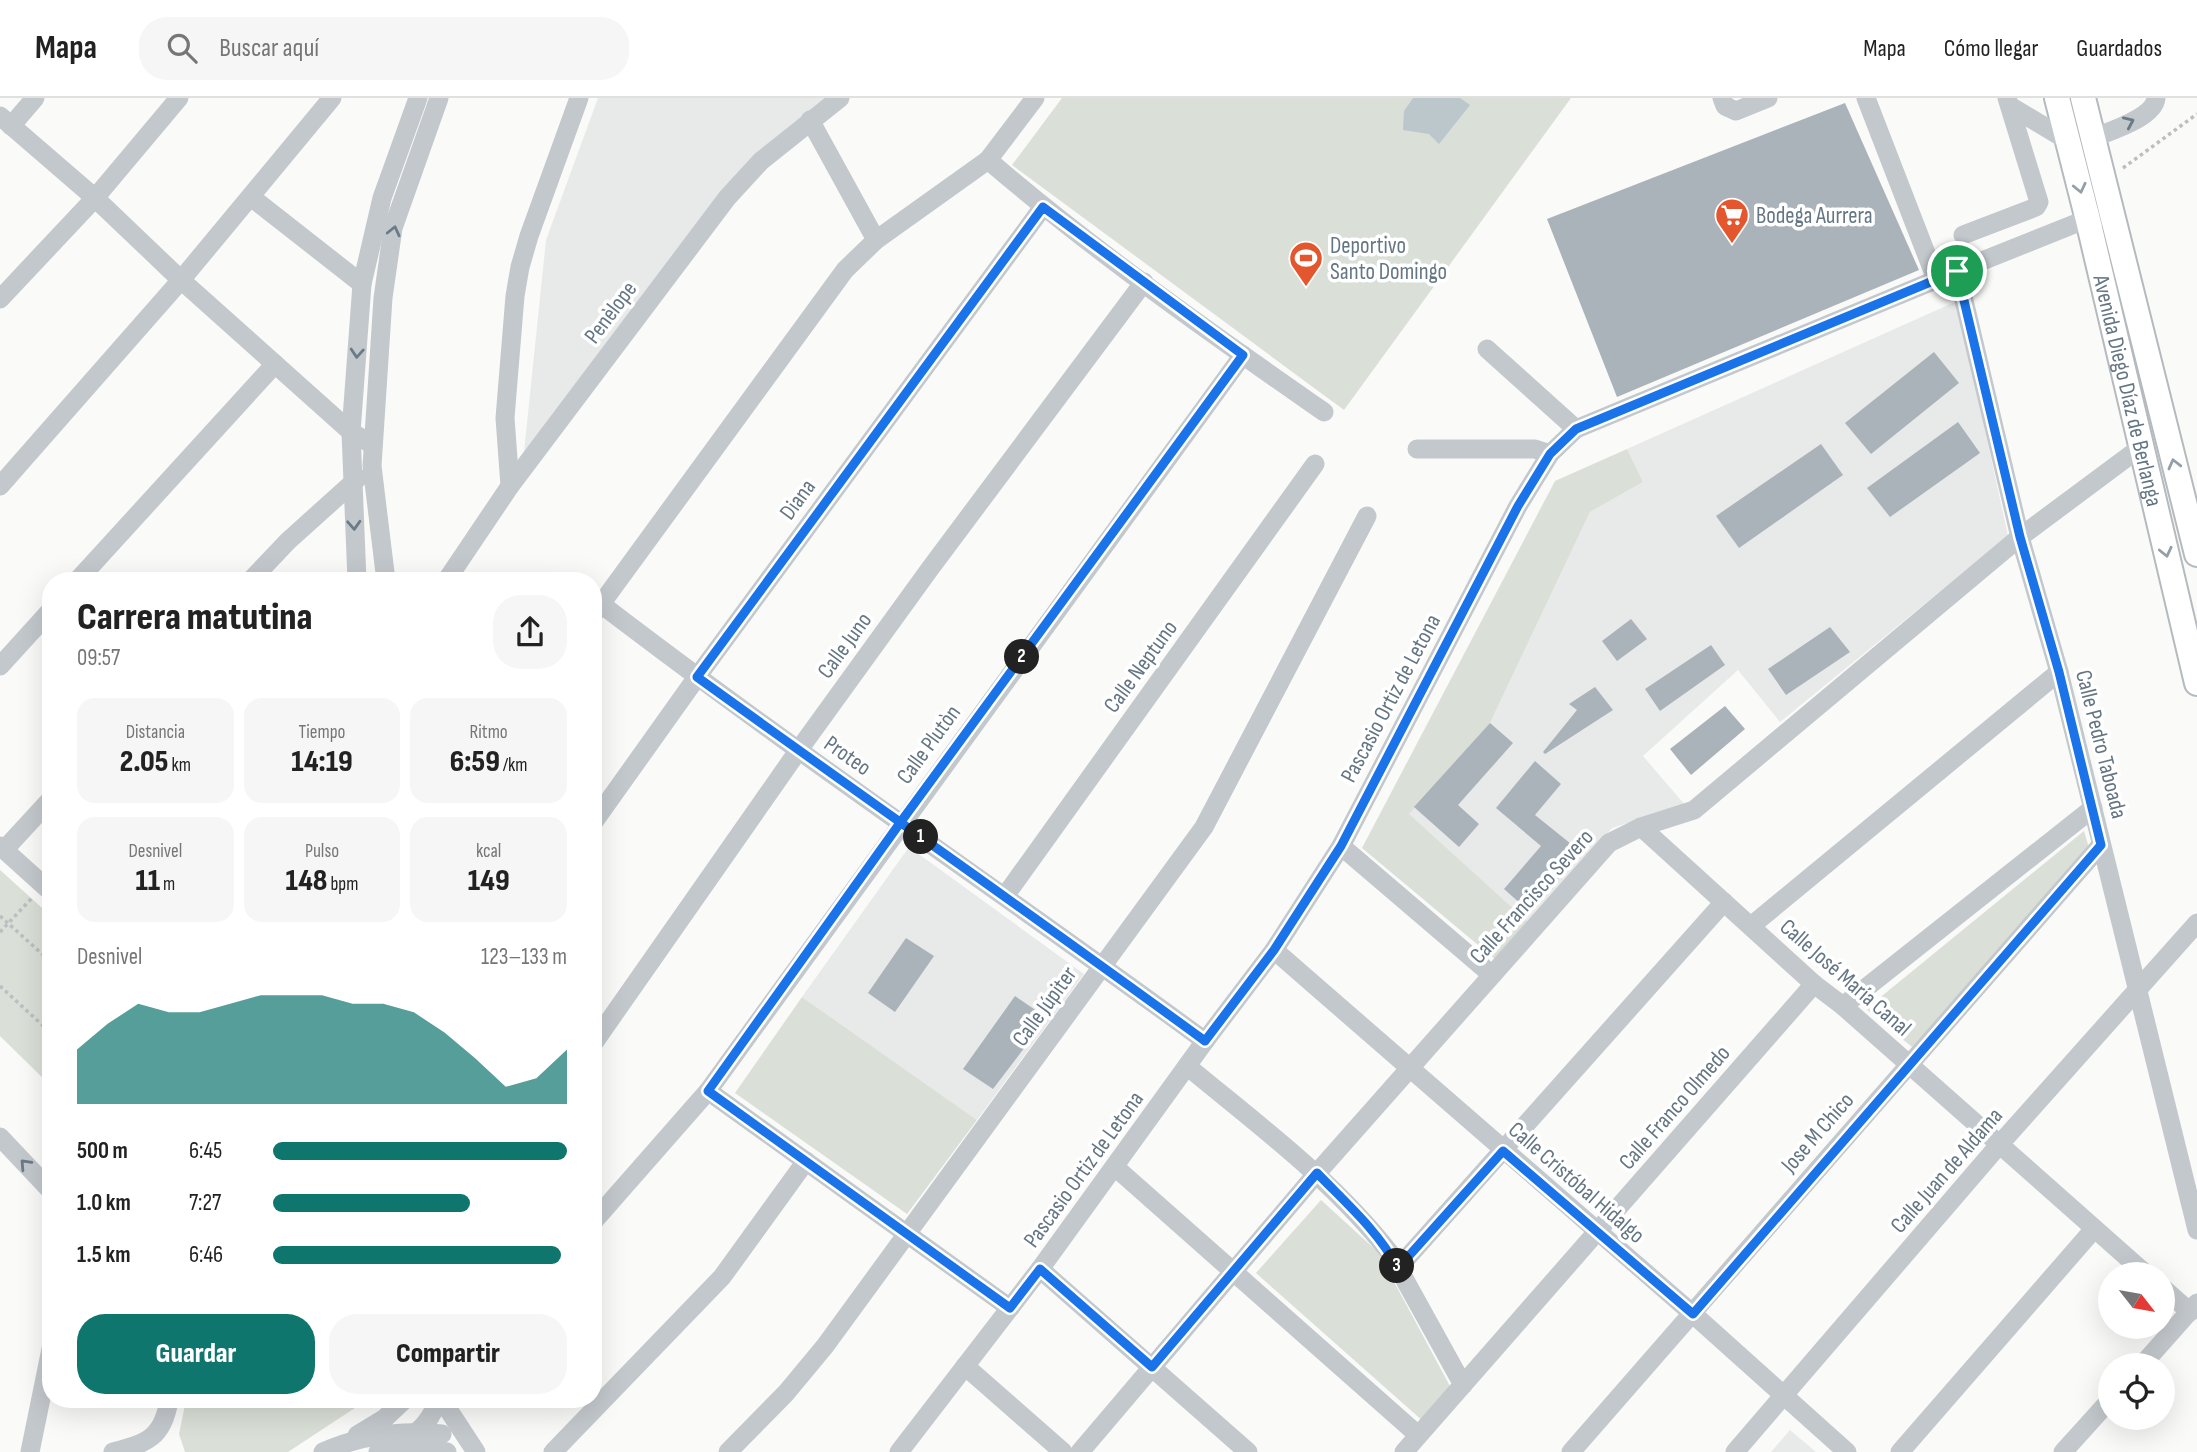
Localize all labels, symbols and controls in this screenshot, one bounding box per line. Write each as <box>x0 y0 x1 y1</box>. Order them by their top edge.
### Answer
search box <box>139 17 629 80</box>
text: Mapa <box>35 28 97 68</box>
icon: search <box>163 29 201 67</box>
text: Buscar aquí <box>219 33 319 64</box>
text: Mapa <box>1863 34 1906 63</box>
text: Cómo llegar <box>1944 34 2038 63</box>
text: Guardados <box>2076 34 2162 63</box>
one-way arrow <box>2121 116 2134 130</box>
one-way arrow <box>2072 182 2086 194</box>
supermarket icon: Bodega Aurrera <box>1713 196 1751 245</box>
place label: Bodega Aurrera <box>1756 202 1873 230</box>
one-way arrow <box>385 225 400 237</box>
place label: Deportivo Santo Domingo <box>1330 232 1447 286</box>
sports icon: Deportivo Santo Domingo <box>1287 239 1325 288</box>
pin <box>1927 241 1987 301</box>
icon: arrive <box>1938 252 1976 290</box>
street label: Avenida Diego Díaz de Berlanga <box>2086 271 2168 509</box>
street label: Penèlope <box>578 276 643 349</box>
one-way arrow <box>350 347 365 358</box>
one-way arrow <box>2168 459 2183 471</box>
street label: Diana <box>774 474 822 525</box>
one-way arrow <box>346 520 361 531</box>
one-way arrow <box>2158 546 2172 558</box>
text: Carrera matutina <box>77 595 312 640</box>
button: share <box>493 595 567 669</box>
street label: Calle Juno <box>812 607 878 684</box>
street label: Pascasio Ortiz de Letona <box>1335 610 1447 787</box>
street label: Calle Neptuno <box>1098 615 1184 718</box>
pin: 2 <box>1004 640 1040 674</box>
text: 09:57 <box>77 644 120 672</box>
text: 2 <box>1017 645 1026 668</box>
street label: Calle Pedro Taboada <box>2069 667 2133 821</box>
street label: Calle Plutòn <box>891 700 967 790</box>
text: Distancia <box>126 721 185 744</box>
text: Tiempo <box>299 721 345 744</box>
text: Ritmo <box>470 721 508 744</box>
street label: Proteo <box>818 730 876 782</box>
text: 2.05 <box>120 744 168 780</box>
text: 14:19 <box>291 744 353 780</box>
text: 6:59 <box>450 744 500 780</box>
text: km <box>168 754 191 777</box>
text: /km <box>500 754 528 777</box>
pin: 1 <box>904 820 939 854</box>
street label: Calle Francisco Severo <box>1464 824 1599 970</box>
text: 1 <box>917 825 924 848</box>
text: Desnivel <box>128 840 182 863</box>
text: Pulso <box>305 840 339 863</box>
text: kcal <box>476 840 501 863</box>
text: 11 <box>135 863 160 899</box>
text: 148 <box>286 863 327 899</box>
text: 149 <box>468 863 510 899</box>
text: m <box>160 873 175 896</box>
text: bpm <box>327 873 358 896</box>
street label: Calle José María Canal <box>1774 913 1917 1042</box>
text: Desnivel <box>77 943 142 971</box>
text: 123–133 m <box>481 943 567 971</box>
street label: Calle Júpiter <box>1006 961 1083 1052</box>
street label: Calle Franco Olmedo <box>1613 1040 1736 1176</box>
street label: Pascasio Ortiz de Letona <box>1018 1086 1150 1253</box>
street label: Jose M Chico <box>1775 1087 1860 1179</box>
street label: Calle Juan de Aldama <box>1885 1102 2009 1239</box>
street label: Calle Cristóbal Hidalgo <box>1503 1116 1650 1250</box>
text: 500 m <box>77 1137 128 1165</box>
text: 6:45 <box>189 1137 222 1165</box>
one-way arrow <box>21 1159 34 1172</box>
text: 1.0 km <box>77 1189 131 1217</box>
text: 7:27 <box>189 1189 221 1217</box>
text: 1.5 km <box>77 1241 130 1269</box>
text: 6:46 <box>189 1241 223 1269</box>
pin: 3 <box>1380 1248 1414 1284</box>
text: 3 <box>1392 1254 1401 1277</box>
north arrow <box>2098 1262 2175 1339</box>
map controls <box>2098 1262 2175 1430</box>
button: Guardar <box>77 1314 315 1394</box>
button: Compartir <box>329 1314 567 1394</box>
button: locate <box>2098 1353 2175 1430</box>

